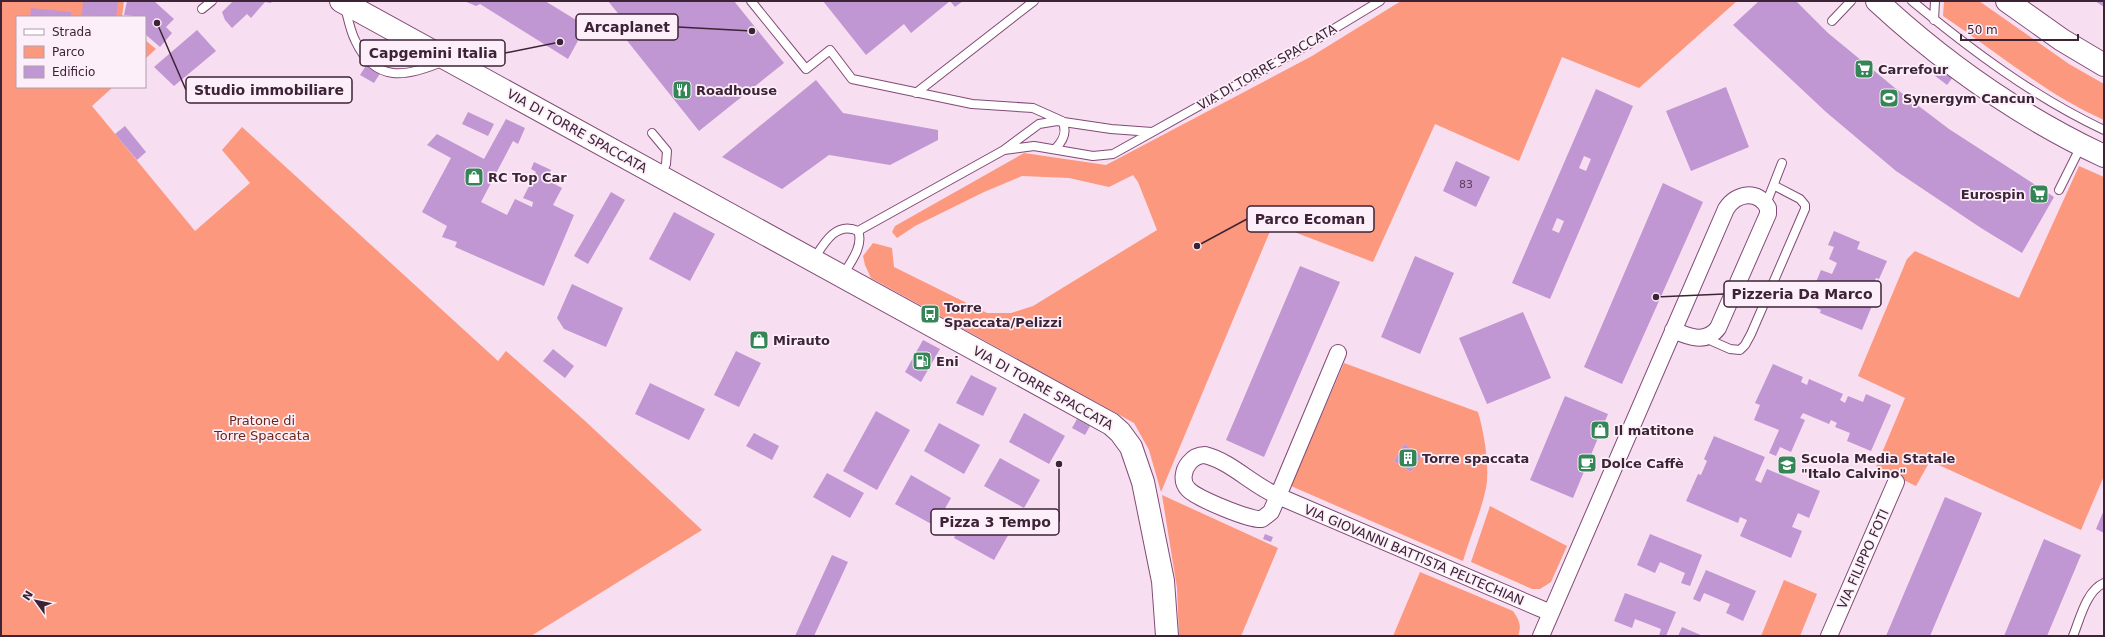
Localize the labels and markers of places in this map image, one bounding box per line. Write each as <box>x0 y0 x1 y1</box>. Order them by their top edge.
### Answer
callout: Arcaplanet <box>576 14 678 40</box>
callout: Capgemini Italia <box>360 40 505 66</box>
supermarket icon: Carrefour <box>1853 58 1875 80</box>
place label: Carrefour <box>1878 62 1949 77</box>
callout: Studio immobiliare <box>186 77 352 103</box>
restaurant icon: Roadhouse <box>671 79 693 101</box>
place label: Roadhouse <box>696 83 777 98</box>
sports icon: Synergym Cancun <box>1878 87 1900 109</box>
place label: Synergym Cancun <box>1903 91 2035 106</box>
shop icon: RC Top Car <box>463 166 485 188</box>
place label: RC Top Car <box>488 170 567 185</box>
supermarket icon: Eurospin <box>2028 183 2050 205</box>
place label: Eurospin <box>1961 187 2025 202</box>
callout: Parco Ecoman <box>1247 206 1374 232</box>
callout: Pizzeria Da Marco <box>1724 281 1881 307</box>
place label: Torre Spaccata/Pelizzi <box>944 300 1062 330</box>
bus stop icon: Torre Spaccata/Pelizzi <box>919 303 941 325</box>
shop icon: Mirauto <box>748 329 770 351</box>
place label: Mirauto <box>773 333 830 348</box>
fuel station icon: Eni <box>911 350 933 372</box>
place label: Eni <box>936 354 959 369</box>
shop icon: Il matitone <box>1589 419 1611 441</box>
place label: Il matitone <box>1614 423 1694 438</box>
building icon: Torre spaccata <box>1397 447 1419 469</box>
place label: Torre spaccata <box>1422 451 1529 466</box>
place label: Scuola Media Statale "Italo Calvino" <box>1801 451 1956 481</box>
cafe icon: Dolce Caffè <box>1576 452 1598 474</box>
school or university icon: Scuola Media Statale "Italo Calvino" <box>1776 454 1798 476</box>
place label: Dolce Caffè <box>1601 456 1684 471</box>
callout: Pizza 3 Tempo <box>931 509 1059 535</box>

